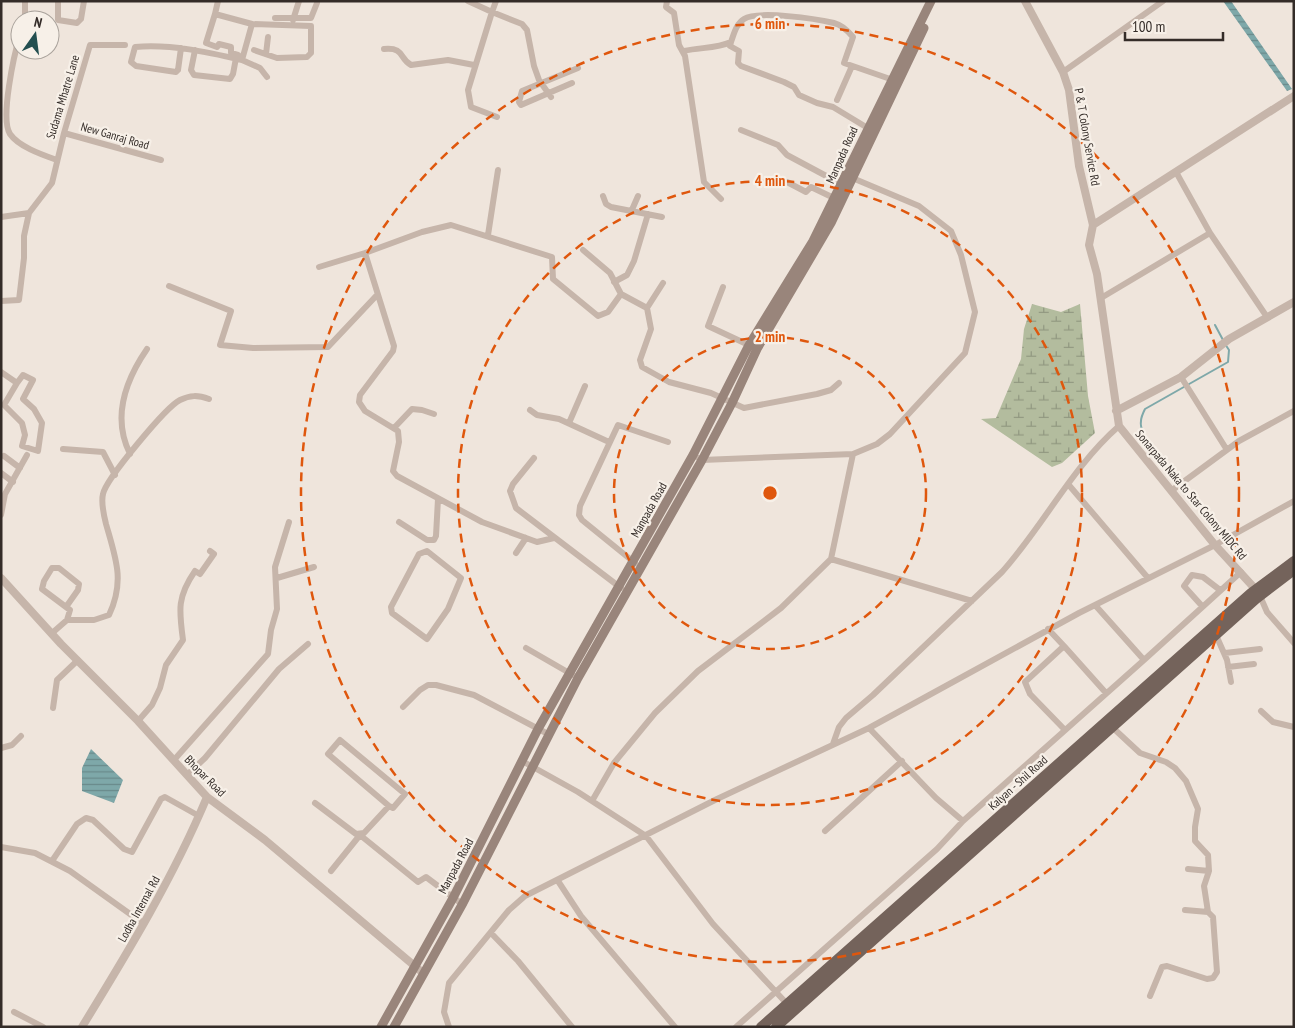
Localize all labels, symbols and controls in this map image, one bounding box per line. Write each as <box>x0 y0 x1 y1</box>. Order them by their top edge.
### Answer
north arrow <box>10 10 60 60</box>
scale bar <box>1125 10 1222 42</box>
text: N <box>32 13 44 32</box>
text: 6 min <box>755 14 785 33</box>
text: 100 m <box>1132 17 1165 36</box>
street label: Sudama Mhatre Lane <box>43 53 82 141</box>
street label: P & T Colony Service Rd <box>1072 87 1103 187</box>
street label: New Ganraj Road <box>79 119 151 152</box>
street label: Manpada Road <box>822 124 861 186</box>
text: 4 min <box>755 171 785 190</box>
text: 2 min <box>755 327 785 346</box>
street label: Sonarpada Naka to Star Colony MIDC Rd <box>1133 427 1250 563</box>
street label: Manpada Road <box>627 480 670 540</box>
centre of rings <box>761 484 779 502</box>
street label: Bhopar Road <box>182 752 229 799</box>
street label: Kalyan - Shil Road <box>985 752 1050 813</box>
street label: Manpada Road <box>435 835 476 896</box>
street label: Lodha Internal Rd <box>114 873 163 944</box>

